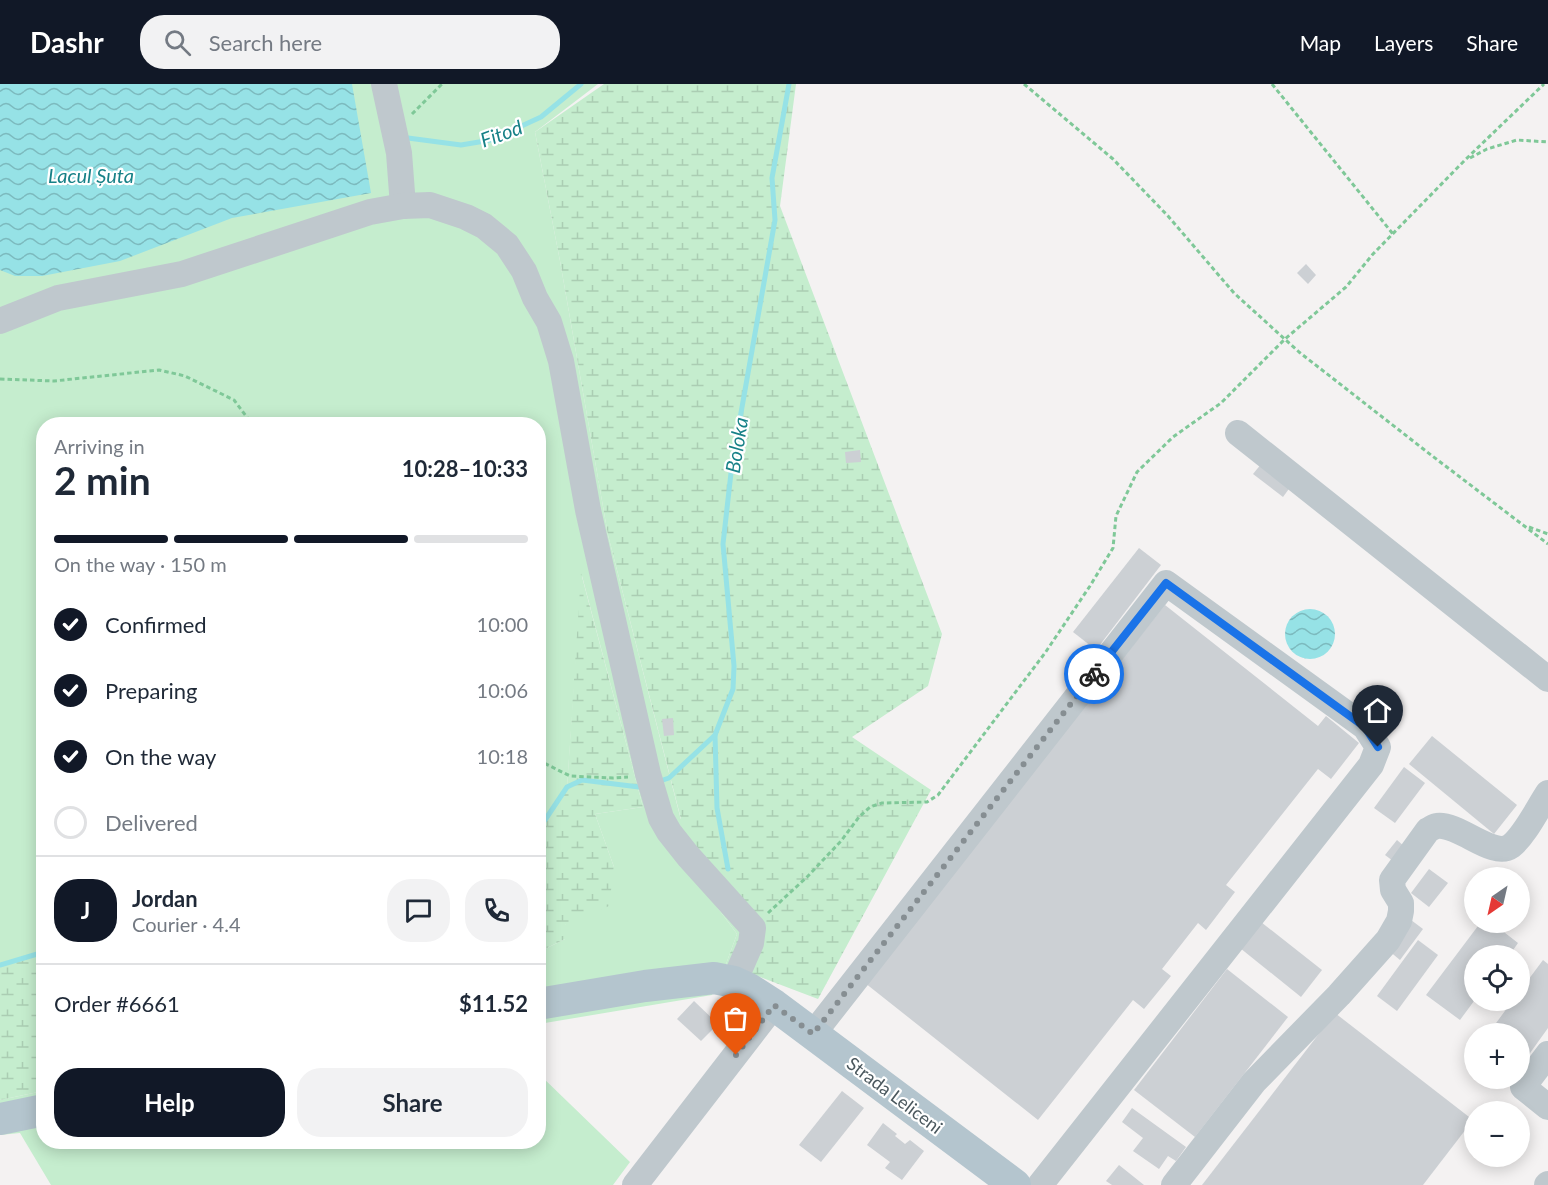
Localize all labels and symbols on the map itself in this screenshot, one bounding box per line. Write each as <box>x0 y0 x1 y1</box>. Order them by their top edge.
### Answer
water label: Fitod <box>477 114 526 152</box>
water label: Lacul Șuta <box>48 163 134 187</box>
water label: Boloka <box>720 415 752 475</box>
courier <box>1064 644 1124 704</box>
pin <box>1352 685 1403 747</box>
north arrow <box>1464 867 1530 933</box>
pin <box>710 993 761 1055</box>
street label: Strada Leliceni <box>843 1052 947 1138</box>

